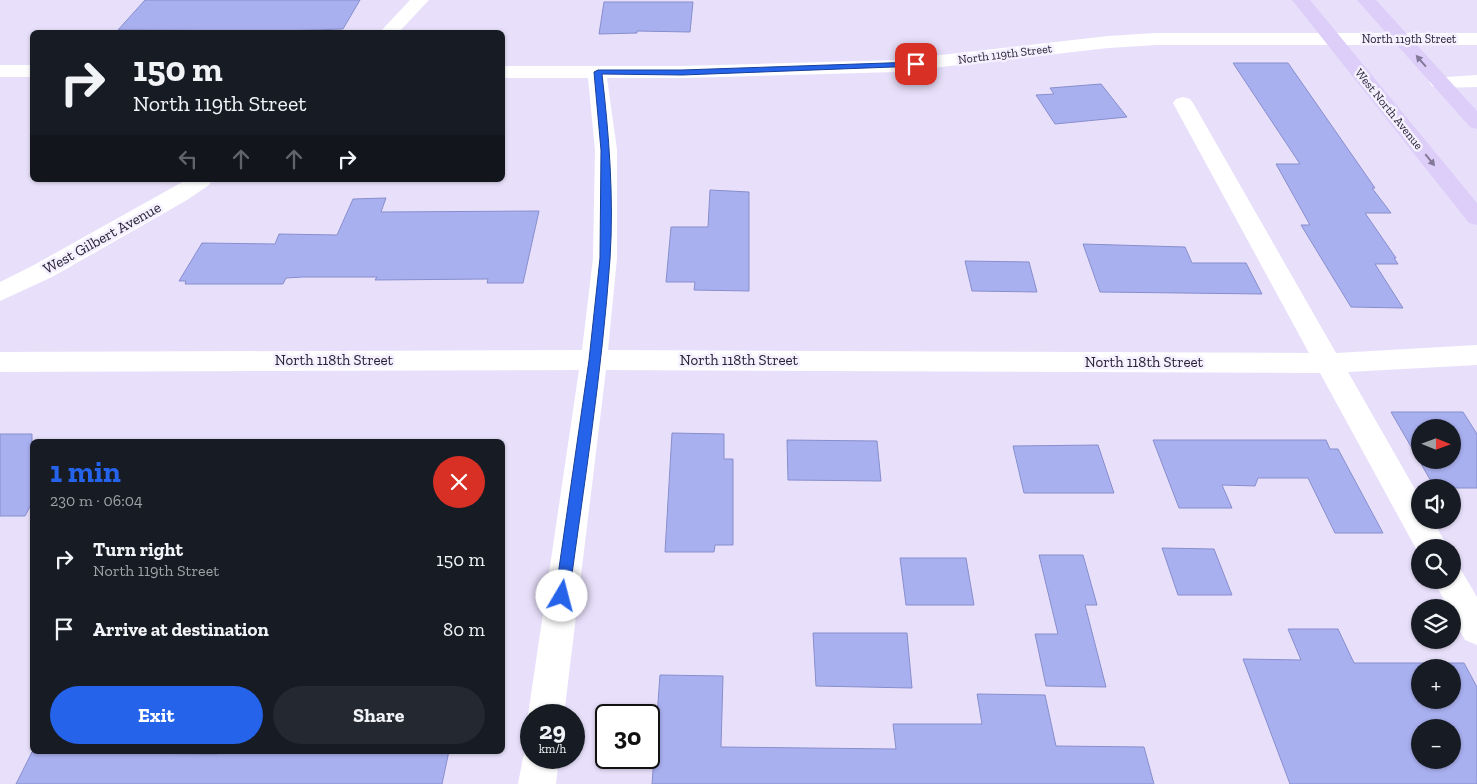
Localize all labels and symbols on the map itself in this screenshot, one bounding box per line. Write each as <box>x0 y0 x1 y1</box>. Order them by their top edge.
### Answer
street label: North 119th Street <box>1362 32 1457 46</box>
street label: North 119th Street <box>957 41 1053 67</box>
pin <box>895 43 937 85</box>
one-way arrow <box>1415 55 1427 67</box>
street label: West North Avenue <box>1352 66 1426 153</box>
one-way arrow <box>1425 153 1436 166</box>
street label: West Gilbert Avenue <box>40 198 164 278</box>
street label: North 118th Street <box>275 351 394 369</box>
street label: North 118th Street <box>680 351 799 369</box>
street label: North 118th Street <box>1085 353 1204 371</box>
north arrow <box>1411 419 1461 469</box>
position arrow <box>535 569 587 621</box>
speed limit sign: 30 <box>595 704 660 769</box>

